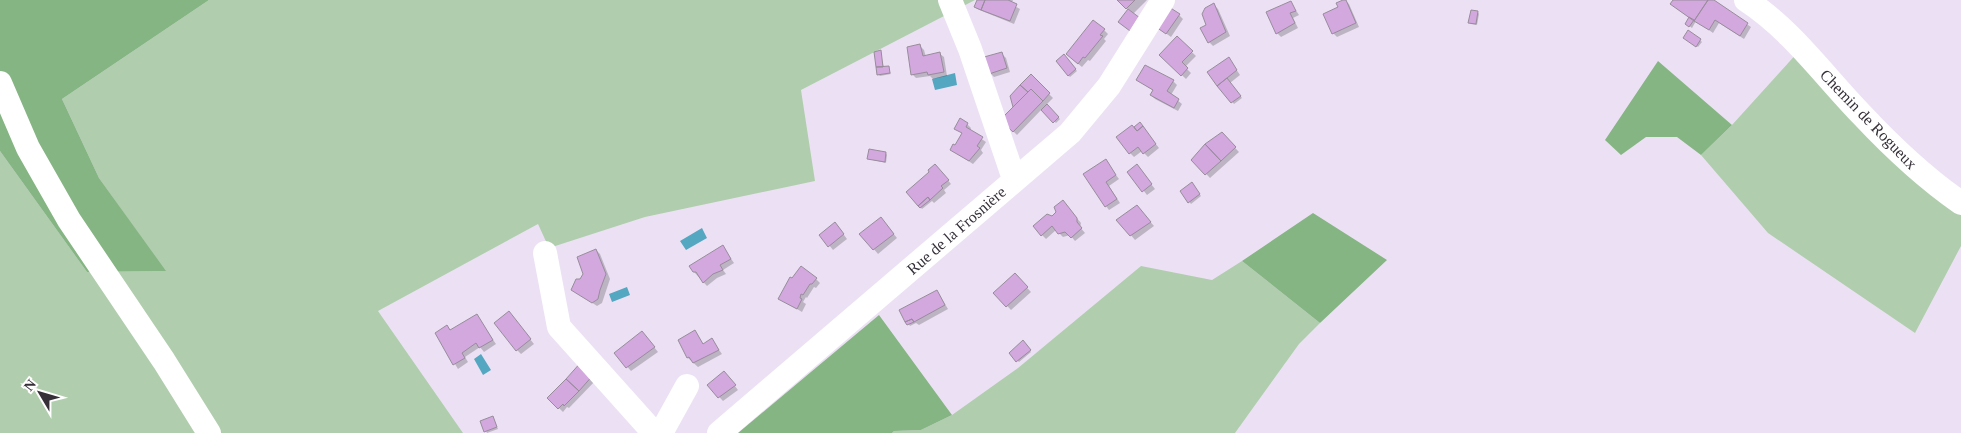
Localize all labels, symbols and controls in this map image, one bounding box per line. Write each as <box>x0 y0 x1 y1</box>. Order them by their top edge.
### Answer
street label: Chemin de Rogueux <box>1816 66 1920 173</box>
street label: Rue de la Frosnière <box>904 183 1009 278</box>
north arrow <box>15 368 65 418</box>
text: N <box>21 377 39 394</box>

